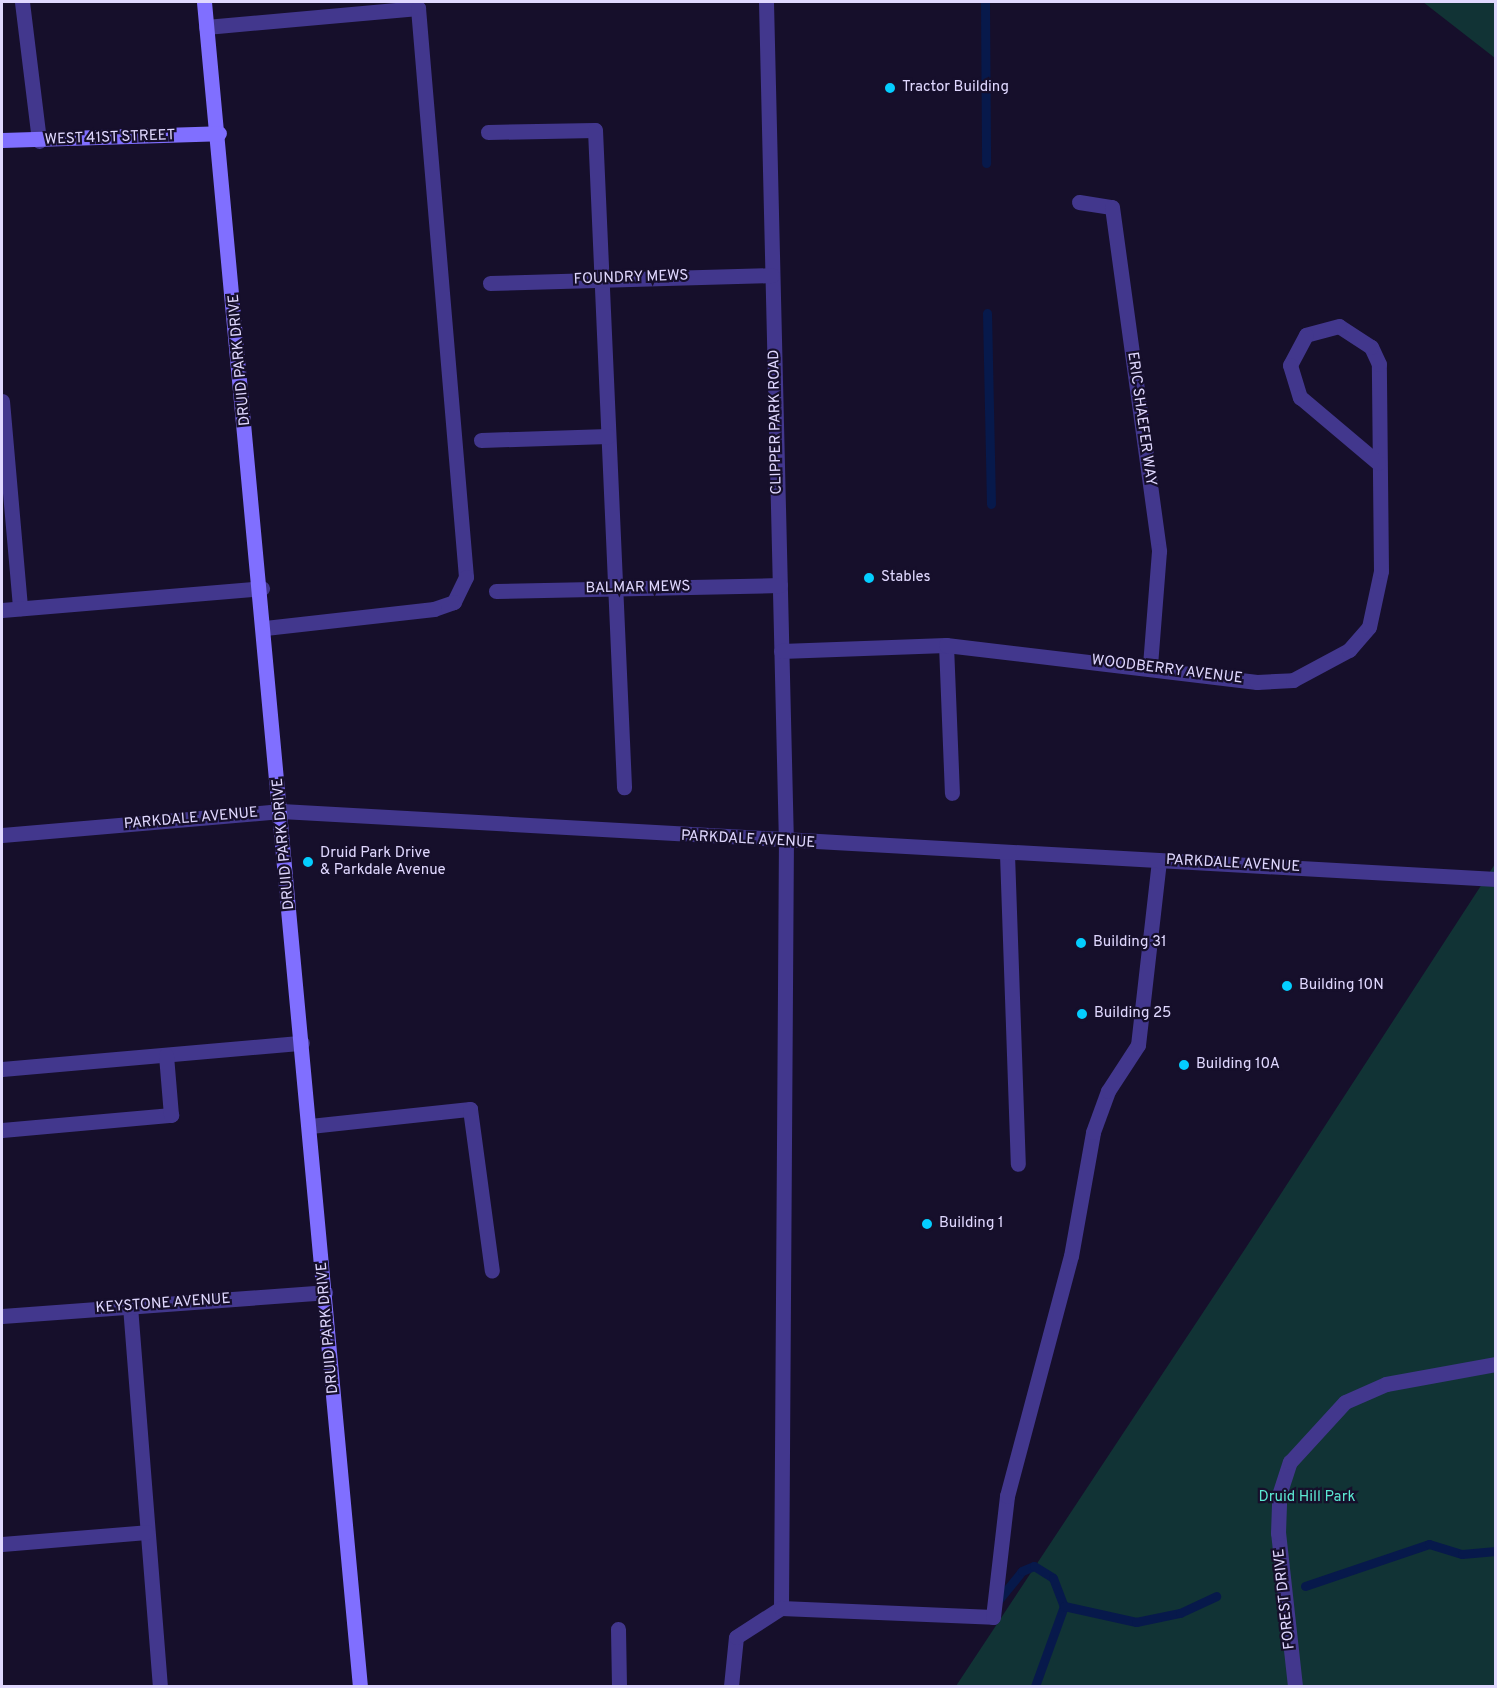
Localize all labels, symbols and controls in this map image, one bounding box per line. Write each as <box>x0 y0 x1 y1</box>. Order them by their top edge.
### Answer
place label: Tractor Building <box>902 79 1009 97</box>
marker: Tractor Building <box>883 81 897 95</box>
street label: WEST 41ST STREET <box>44 127 176 149</box>
street label: FOUNDRY MEWS <box>573 267 689 289</box>
street label: DRUID PARK DRIVE <box>225 293 255 427</box>
street label: CLIPPER PARK ROAD <box>766 349 786 495</box>
street label: ERIC SHAEFER WAY <box>1123 351 1159 487</box>
place label: Stables <box>881 569 931 587</box>
marker: Stables <box>862 571 876 585</box>
street label: BALMAR MEWS <box>585 578 691 598</box>
street label: WOODBERRY AVENUE <box>1090 652 1244 688</box>
street label: DRUID PARK DRIVE <box>269 777 299 911</box>
street label: PARKDALE AVENUE <box>123 804 259 834</box>
street label: PARKDALE AVENUE <box>680 827 816 853</box>
place label: Druid Park Drive & Parkdale Avenue <box>320 844 446 879</box>
street label: PARKDALE AVENUE <box>1165 851 1301 877</box>
marker: Druid Park Drive & Parkdale Avenue <box>301 855 315 869</box>
place label: Building 31 <box>1093 934 1166 952</box>
marker: Building 31 <box>1074 936 1088 950</box>
place label: Building 10N <box>1299 977 1384 995</box>
marker: Building 10N <box>1280 979 1294 993</box>
place label: Building 25 <box>1094 1005 1171 1023</box>
marker: Building 25 <box>1075 1007 1089 1021</box>
place label: Building 10A <box>1196 1056 1280 1074</box>
marker: Building 10A <box>1177 1058 1191 1072</box>
place label: Building 1 <box>939 1215 1003 1233</box>
marker: Building 1 <box>920 1217 934 1231</box>
street label: DRUID PARK DRIVE <box>313 1261 343 1395</box>
street label: KEYSTONE AVENUE <box>95 1290 231 1318</box>
park label: Druid Hill Park <box>1259 1489 1355 1507</box>
street label: FOREST DRIVE <box>1271 1547 1299 1651</box>

